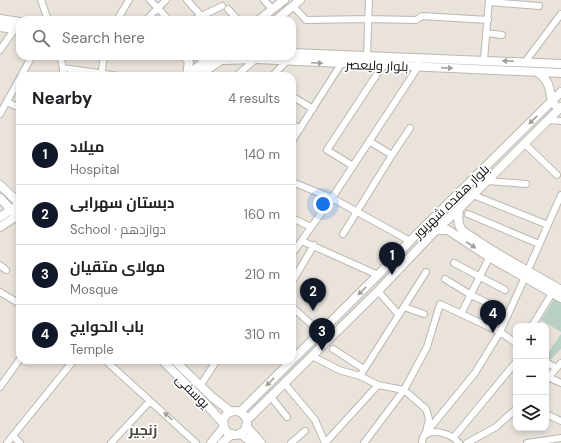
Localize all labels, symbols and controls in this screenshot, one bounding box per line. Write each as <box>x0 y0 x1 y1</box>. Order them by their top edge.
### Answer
search box <box>16 16 296 60</box>
icon: search <box>30 27 52 49</box>
text: Search here <box>62 28 145 48</box>
street label: بلوار ولیعصر <box>344 56 409 75</box>
one-way arrow <box>501 58 514 64</box>
one-way arrow <box>311 59 323 66</box>
one-way arrow <box>440 65 453 71</box>
text: Nearby <box>32 87 92 109</box>
text: 4 results <box>228 90 280 107</box>
one-way arrow <box>528 115 538 125</box>
text: میلاد <box>70 137 104 157</box>
text: 1 <box>43 146 47 163</box>
text: 140 m <box>244 146 280 163</box>
text: Hospital <box>70 161 119 178</box>
street label: بلوار هفده شهریور <box>409 161 493 243</box>
text: دبستان سهرابی <box>70 193 174 213</box>
your location <box>313 194 333 214</box>
text: 2 <box>41 206 49 223</box>
text: 160 m <box>244 206 280 223</box>
text: School · دوازدهم <box>70 221 166 238</box>
one-way arrow <box>466 241 476 249</box>
pin: 1 <box>379 242 405 275</box>
text: مولای متقیان <box>70 257 165 277</box>
text: 3 <box>41 266 49 283</box>
text: 210 m <box>245 266 280 283</box>
pin: 2 <box>300 278 326 311</box>
text: Mosque <box>70 281 118 298</box>
one-way arrow <box>357 286 367 296</box>
pin: 4 <box>480 300 506 333</box>
text: باب الحوایج <box>70 317 144 337</box>
pin: 3 <box>309 318 335 351</box>
map controls <box>513 323 549 431</box>
button: + <box>513 323 549 359</box>
text: 4 <box>41 326 49 343</box>
text: 310 m <box>245 326 280 343</box>
text: Temple <box>70 341 114 358</box>
button: − <box>513 359 549 395</box>
street label: یوسفی <box>172 371 214 412</box>
one-way arrow <box>265 377 275 387</box>
button: layers <box>513 395 549 431</box>
one-way arrow <box>163 412 173 421</box>
district label: زنجیر <box>128 421 157 439</box>

